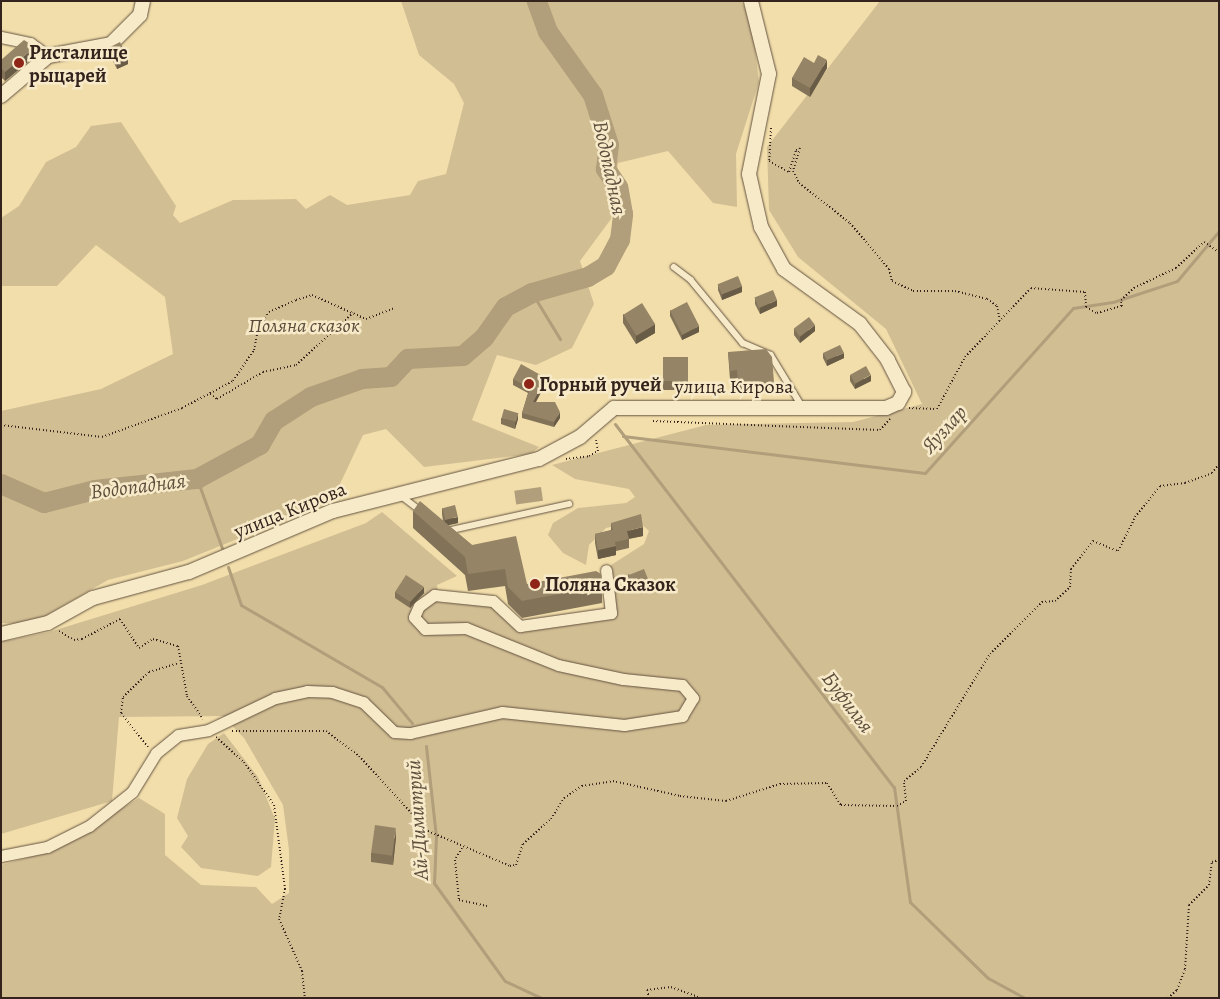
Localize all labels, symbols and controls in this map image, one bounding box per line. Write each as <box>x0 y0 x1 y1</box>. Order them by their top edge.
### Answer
place label: Ристалище рыцарей <box>29 40 128 87</box>
marker: Ристалище рыцарей <box>13 57 25 69</box>
water label: Водопадная <box>588 118 632 218</box>
park label: Поляна сказок <box>248 313 360 337</box>
place label: Горный ручей <box>539 372 662 396</box>
street label: улица Кирова <box>675 374 793 398</box>
marker: Горный ручей <box>523 378 535 390</box>
water label: Яузлар <box>916 400 972 458</box>
water label: Водопадная <box>89 468 187 504</box>
street label: улица Кирова <box>230 477 350 543</box>
place label: Поляна Сказок <box>545 572 676 596</box>
marker: Поляна Сказок <box>529 578 541 590</box>
water label: Буфилья <box>817 666 879 738</box>
water label: Ай-Димитрий <box>400 759 434 881</box>

